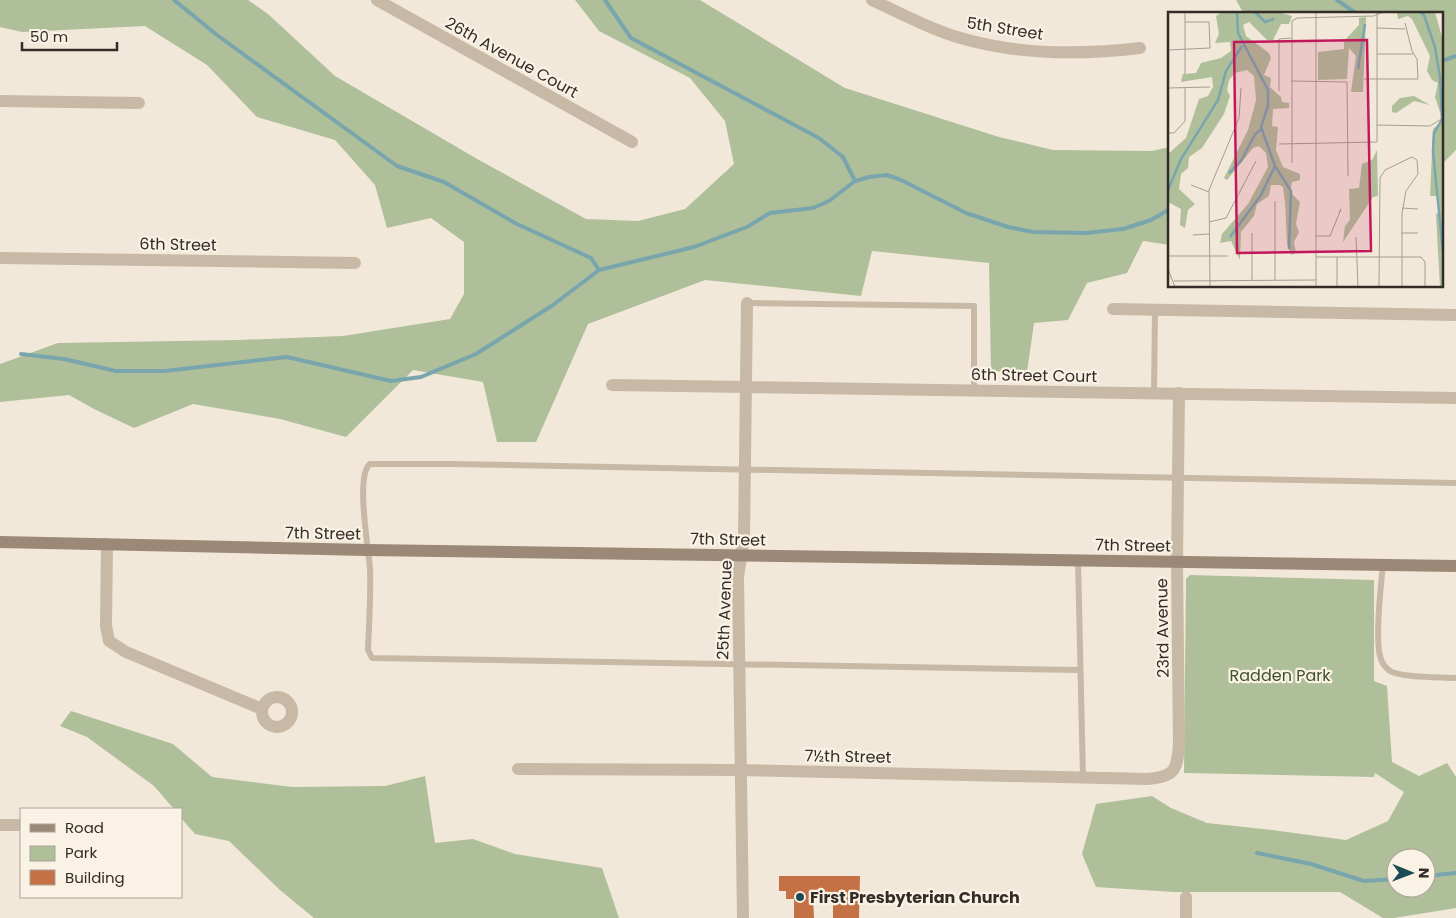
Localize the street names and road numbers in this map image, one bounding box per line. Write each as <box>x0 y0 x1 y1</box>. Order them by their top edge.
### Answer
street label: 26th Avenue Court <box>441 11 582 104</box>
street label: 5th Street <box>965 11 1045 46</box>
street label: 6th Street <box>139 232 217 257</box>
street label: 6th Street Court <box>971 363 1097 388</box>
street label: 7th Street <box>285 521 361 546</box>
street label: 7th Street <box>690 527 766 552</box>
street label: 7th Street <box>1095 533 1171 558</box>
street label: 25th Avenue <box>711 560 738 660</box>
street label: 23rd Avenue <box>1150 578 1175 678</box>
street label: 7½th Street <box>804 744 892 769</box>

